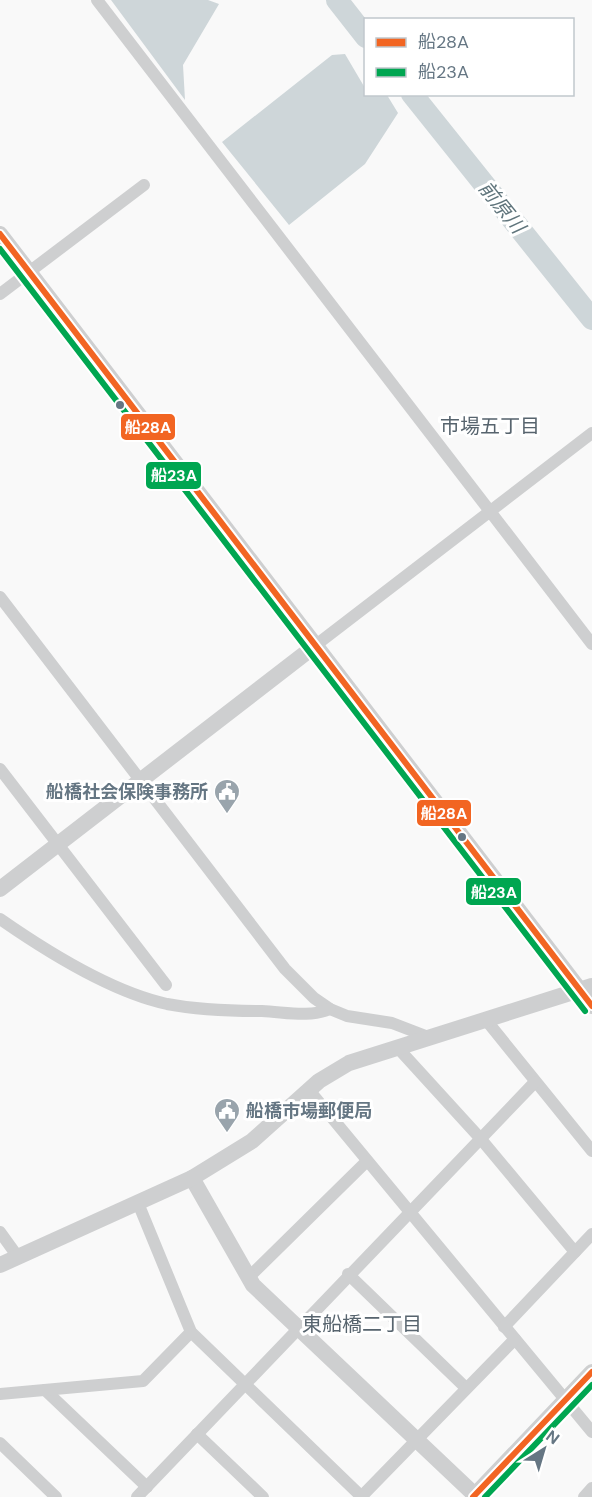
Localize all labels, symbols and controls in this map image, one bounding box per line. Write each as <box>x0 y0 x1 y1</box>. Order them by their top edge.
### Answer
legend <box>364 18 574 96</box>
text: 船28A <box>418 30 469 54</box>
text: 船23A <box>418 60 469 84</box>
water label: 前原川 <box>473 176 532 240</box>
unlabelled marker <box>114 399 126 411</box>
line badge: 船28A <box>120 413 176 441</box>
district label: 市場五丁目 <box>440 413 540 439</box>
text: 船28A <box>125 417 171 438</box>
line badge: 船23A <box>145 461 202 490</box>
text: 船23A <box>151 465 197 486</box>
public building icon: 船橋社会保険事務所 <box>212 777 242 815</box>
place label: 船橋社会保険事務所 <box>46 780 208 804</box>
line badge: 船28A <box>416 799 472 827</box>
text: 船28A <box>421 803 467 824</box>
unlabelled marker <box>456 831 468 843</box>
line badge: 船23A <box>465 877 522 906</box>
text: 船23A <box>471 882 517 903</box>
public building icon: 船橋市場郵便局 <box>212 1096 242 1134</box>
place label: 船橋市場郵便局 <box>246 1099 372 1123</box>
district label: 東船橋二丁目 <box>302 1311 422 1337</box>
north arrow <box>514 1419 574 1479</box>
text: N <box>542 1426 564 1449</box>

